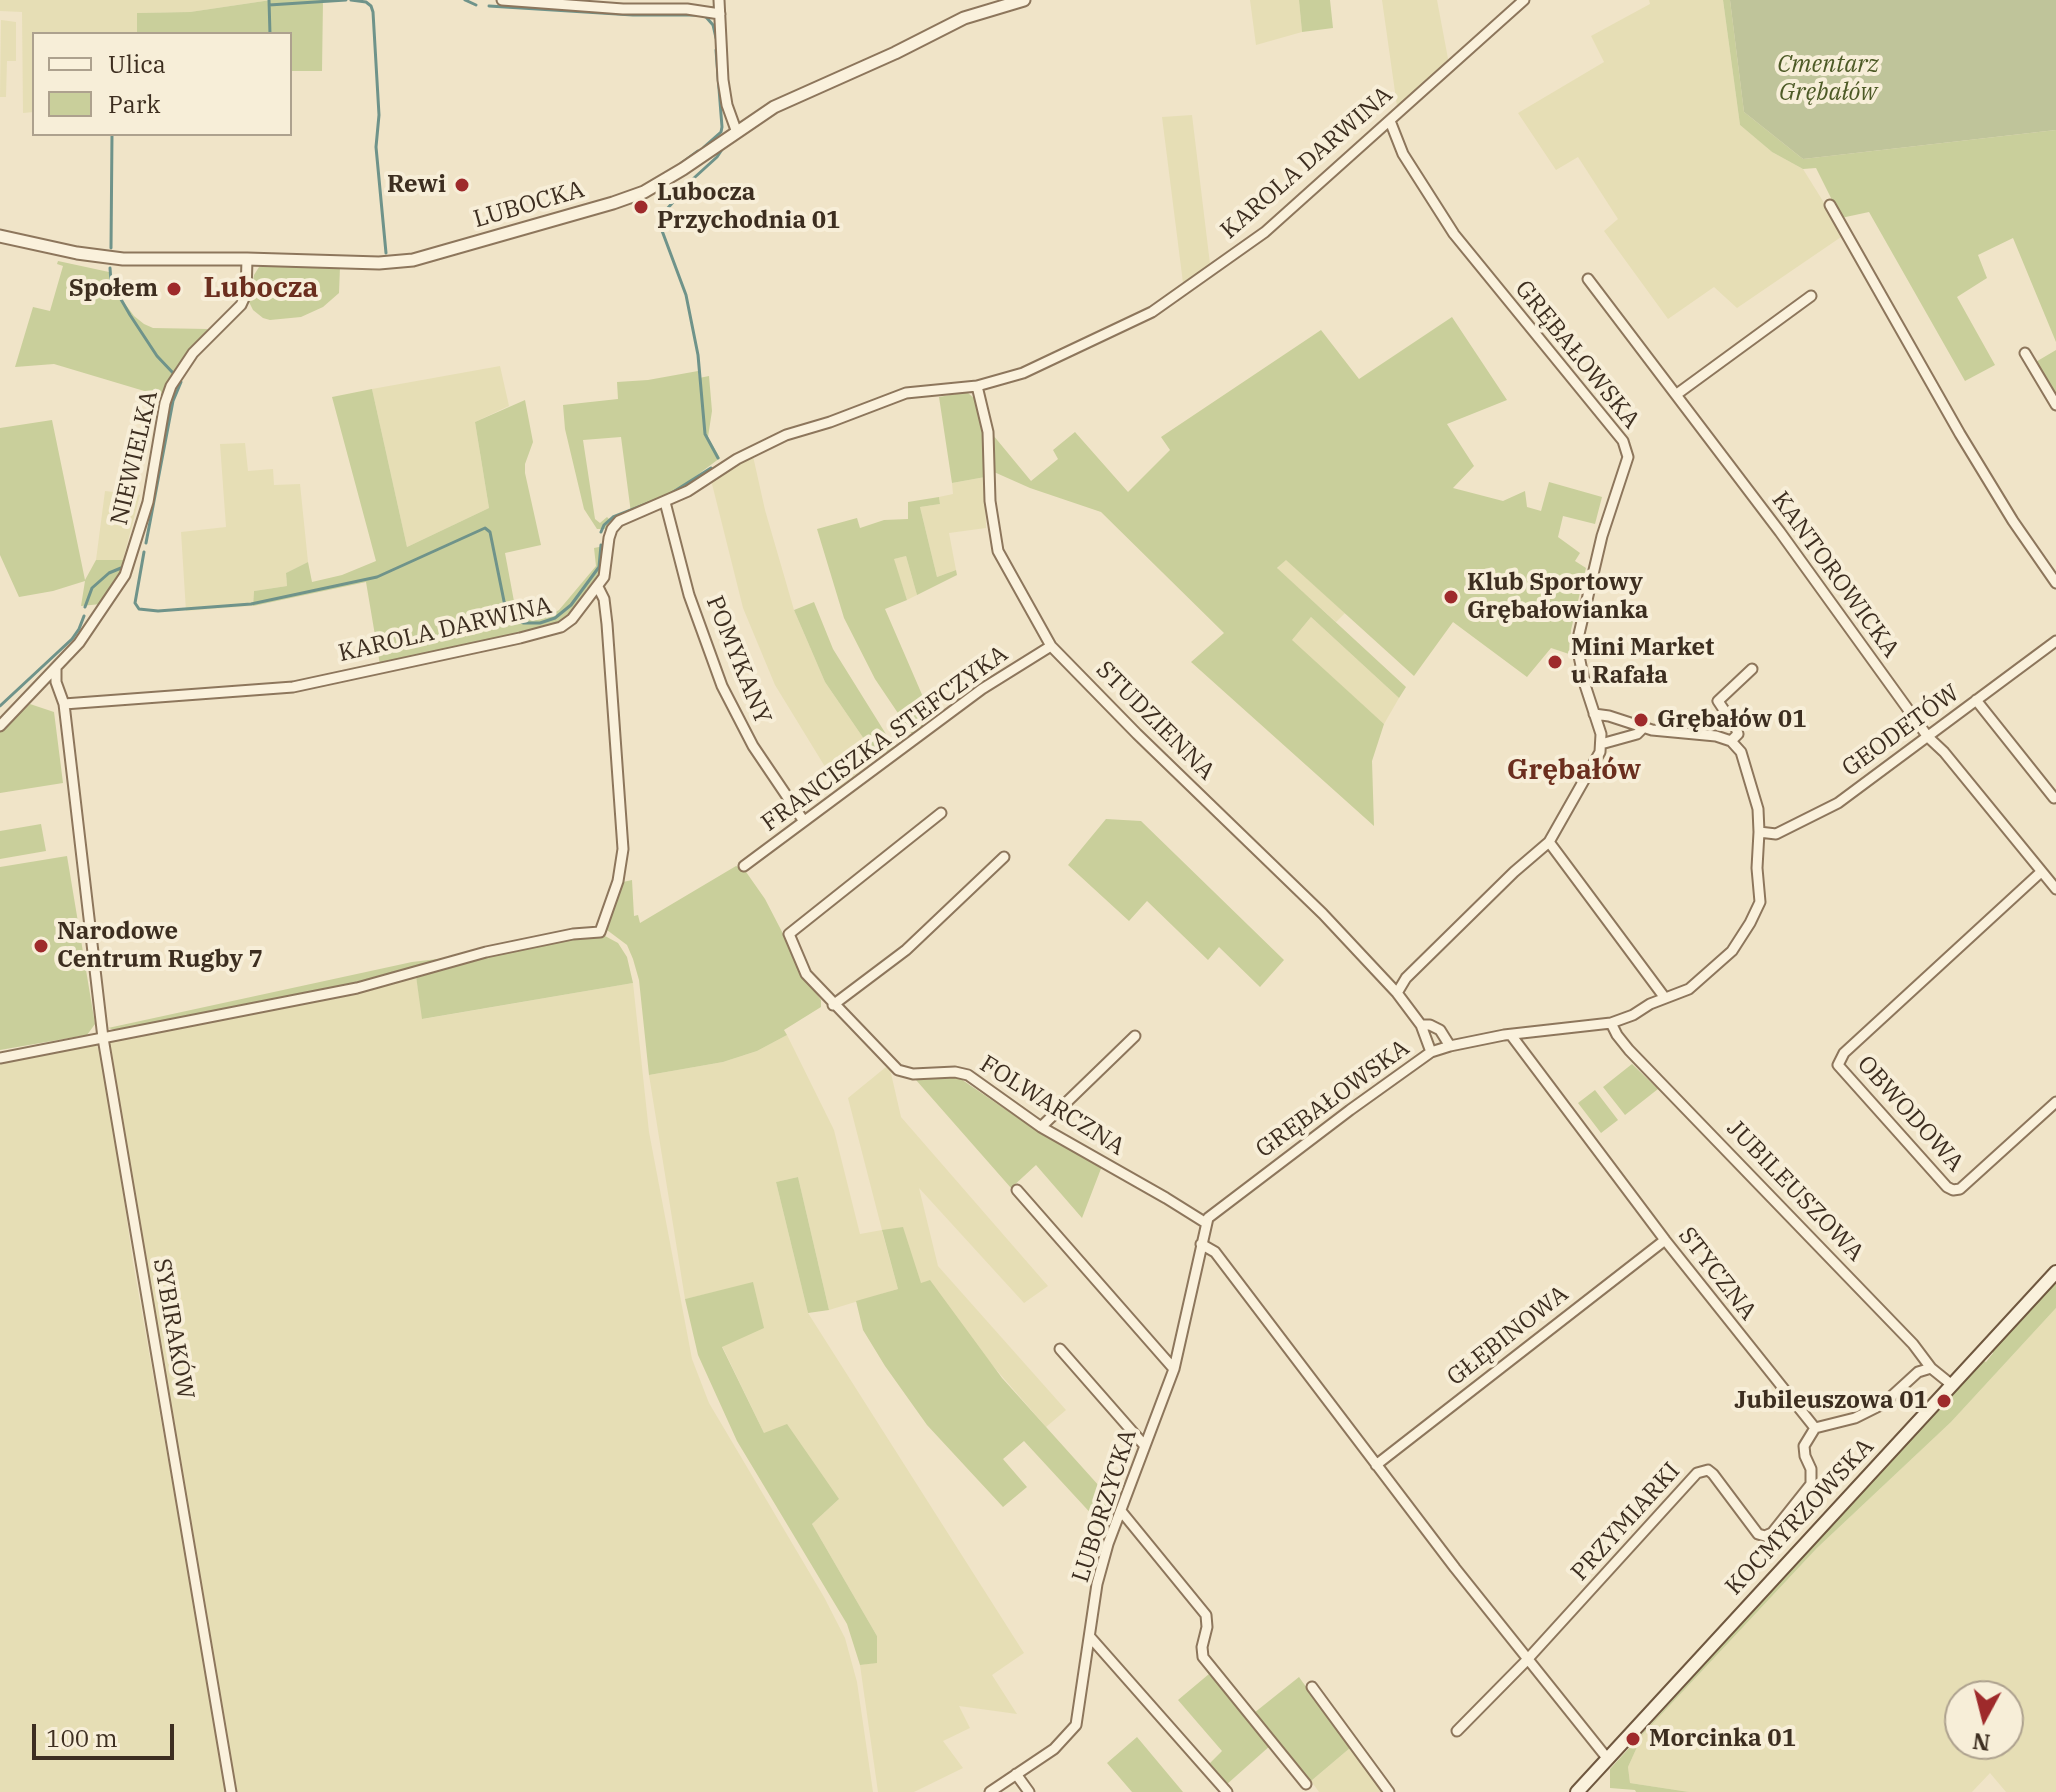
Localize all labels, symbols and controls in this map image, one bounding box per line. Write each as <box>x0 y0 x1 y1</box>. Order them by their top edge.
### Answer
legend <box>32 32 292 136</box>
text: Ulica <box>108 48 166 80</box>
park label: Cmentarz Grębałów <box>1777 51 1879 107</box>
street label: KAROLA DARWINA <box>1215 81 1399 245</box>
text: Park <box>108 88 160 120</box>
place label: Rewi <box>387 171 446 199</box>
marker: Rewi <box>453 176 471 194</box>
street label: LUBOCKA <box>470 176 588 234</box>
place label: Lubocza Przychodnia 01 <box>657 179 840 235</box>
marker: Lubocza Przychodnia 01 <box>632 198 650 216</box>
district label: Lubocza <box>204 272 318 306</box>
place label: Społem <box>69 275 158 303</box>
street label: GRĘBAŁOWSKA <box>1508 275 1646 435</box>
marker: Społem <box>165 280 183 298</box>
street label: NIEWIELKA <box>106 388 164 528</box>
street label: KANTOROWICKA <box>1765 486 1905 664</box>
place label: Klub Sportowy Grębałowianka <box>1467 569 1649 625</box>
marker: Klub Sportowy Grębałowianka <box>1442 588 1460 606</box>
street label: KAROLA DARWINA <box>336 591 554 669</box>
street label: POMYKANY <box>699 592 777 728</box>
place label: Mini Market u Rafała <box>1571 634 1714 690</box>
street label: FRANCISZKA STEFCZYKA <box>756 640 1014 838</box>
marker: Mini Market u Rafała <box>1546 653 1564 671</box>
street label: STUDZIENNA <box>1090 656 1220 786</box>
street label: GEODETÓW <box>1837 679 1965 783</box>
place label: Grębałów 01 <box>1657 706 1807 734</box>
marker: Grębałów 01 <box>1632 711 1650 729</box>
district label: Grębałów <box>1507 754 1641 788</box>
place label: Narodowe Centrum Rugby 7 <box>57 918 263 974</box>
marker: Narodowe Centrum Rugby 7 <box>32 937 50 955</box>
street label: GRĘBAŁOWSKA <box>1251 1034 1415 1164</box>
street label: FOLWARCZNA <box>974 1050 1130 1162</box>
street label: OBWODOWA <box>1851 1050 1969 1178</box>
street label: JUBILEUSZOWA <box>1720 1114 1870 1268</box>
street label: STYCZNA <box>1672 1222 1762 1326</box>
street label: SYBIRAKÓW <box>146 1256 200 1402</box>
street label: GŁĘBINOWA <box>1442 1280 1574 1392</box>
place label: Jubileuszowa 01 <box>1734 1387 1928 1415</box>
marker: Jubileuszowa 01 <box>1935 1392 1953 1410</box>
street label: LUBORZYCKA <box>1067 1426 1143 1586</box>
street label: KOCMYRZOWSKA <box>1720 1433 1880 1601</box>
street label: PRZYMIARKI <box>1566 1457 1686 1587</box>
north arrow <box>1944 1680 2024 1760</box>
scale bar <box>36 1708 178 1758</box>
text: 100 m <box>46 1722 118 1754</box>
place label: Morcinka 01 <box>1649 1725 1796 1753</box>
text: N <box>1971 1727 1992 1758</box>
marker: Morcinka 01 <box>1624 1730 1642 1748</box>

